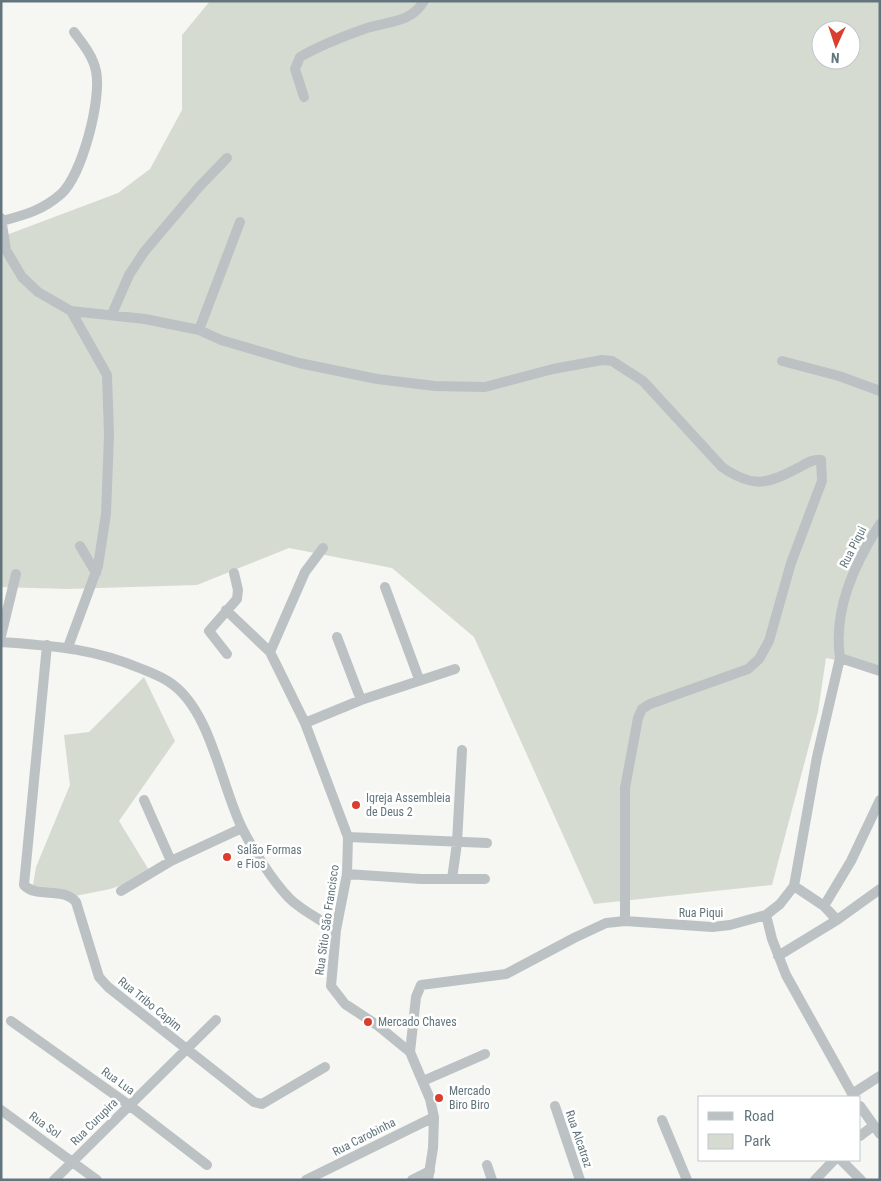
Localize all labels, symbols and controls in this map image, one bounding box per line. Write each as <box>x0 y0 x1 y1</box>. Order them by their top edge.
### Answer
north arrow <box>811 20 861 70</box>
text: N <box>831 50 840 66</box>
street label: Rua Piqui <box>837 524 869 570</box>
place label: Igreja Assembleia de Deus 2 <box>366 791 451 819</box>
marker: Igreja Assembleia de Deus 2 <box>350 799 362 811</box>
place label: Salão Formas e Fios <box>237 843 302 871</box>
marker: Salão Formas e Fios <box>221 851 233 863</box>
street label: Rua Sítio São Francisco <box>312 864 342 976</box>
street label: Rua Piqui <box>679 906 723 920</box>
street label: Rua Tribo Capim <box>115 974 185 1034</box>
place label: Mercado Chaves <box>378 1015 457 1029</box>
marker: Mercado Chaves <box>362 1016 374 1028</box>
street label: Rua Lua <box>99 1064 138 1098</box>
place label: Mercado Biro Biro <box>449 1084 491 1112</box>
marker: Mercado Biro Biro <box>433 1092 445 1104</box>
street label: Rua Curupira <box>68 1095 121 1148</box>
legend <box>698 1096 861 1161</box>
text: Road <box>744 1107 774 1125</box>
street label: Rua Sol <box>26 1109 64 1141</box>
street label: Rua Alcatraz <box>563 1109 595 1169</box>
street label: Rua Carobinha <box>330 1115 398 1159</box>
text: Park <box>744 1132 771 1150</box>

